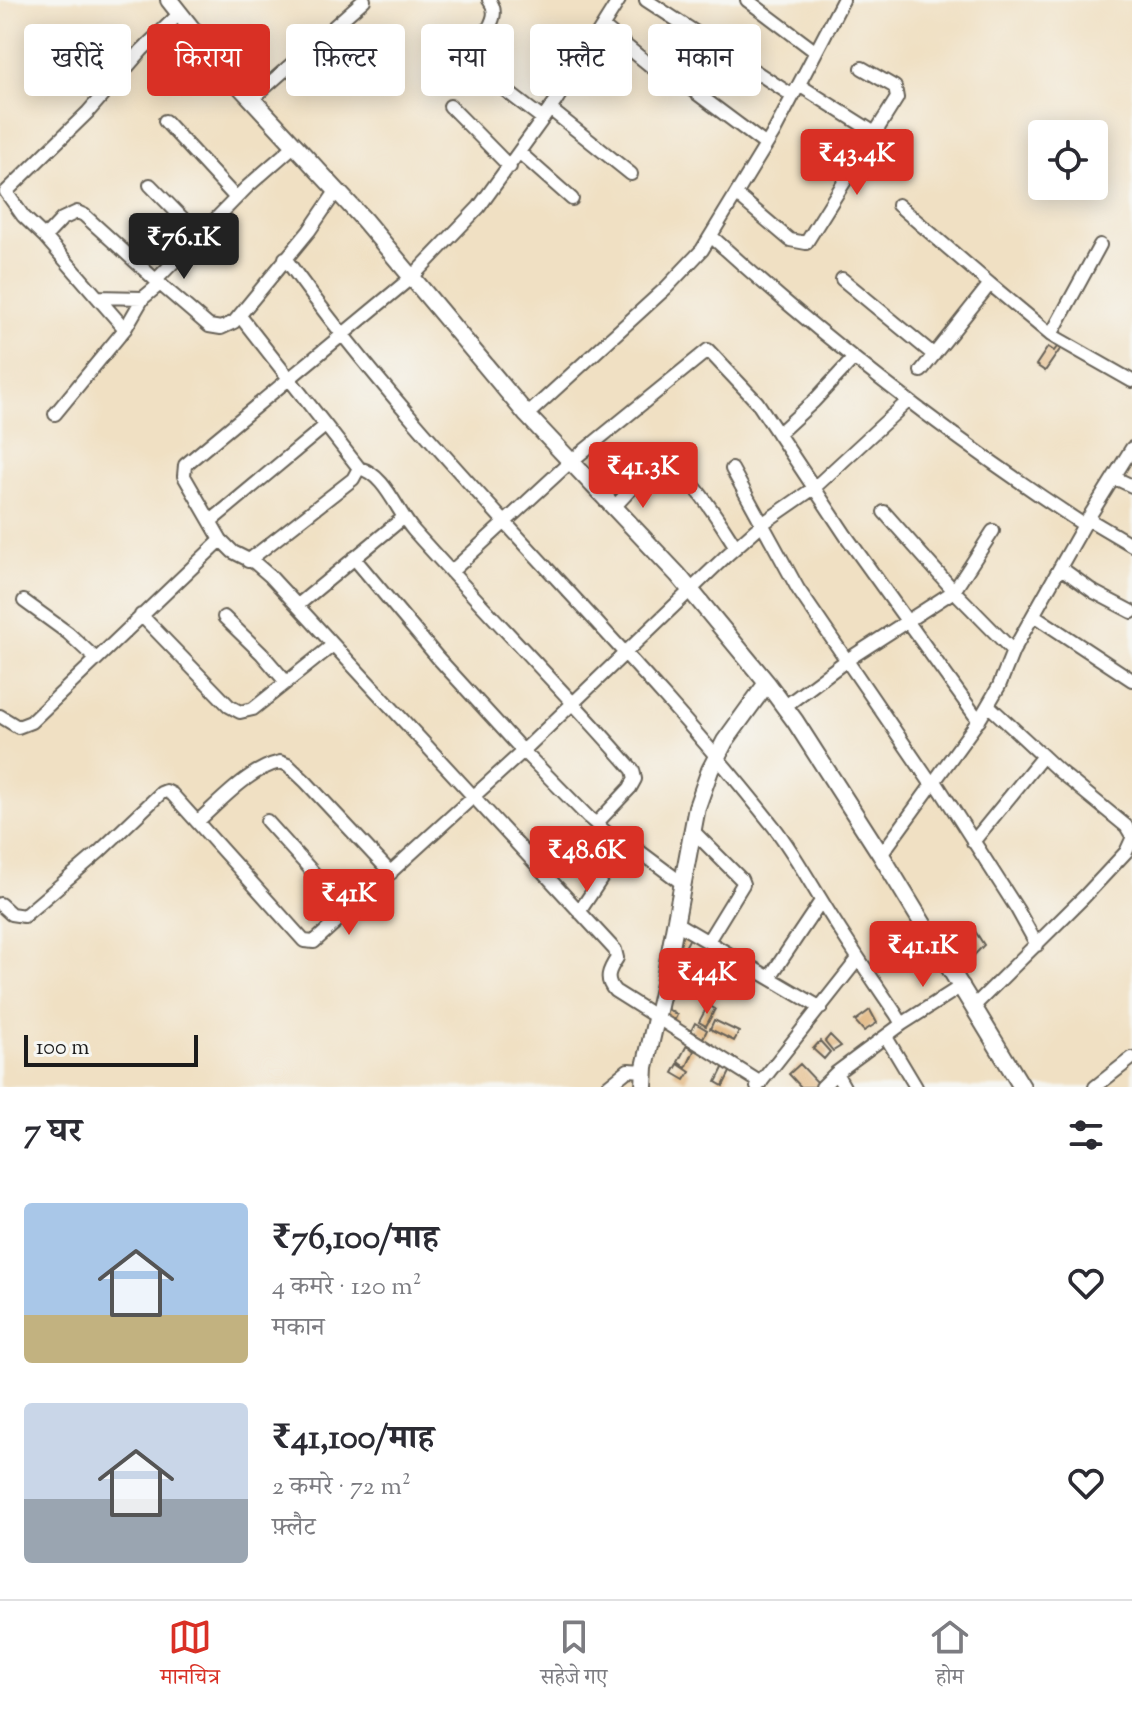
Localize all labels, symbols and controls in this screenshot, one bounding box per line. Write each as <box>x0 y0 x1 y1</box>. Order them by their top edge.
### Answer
chip: खरीदें <box>24 24 131 96</box>
chip: किराया <box>147 24 270 96</box>
chip: फ़िल्टर <box>286 24 405 96</box>
chip: नया <box>421 24 514 96</box>
chip: फ़्लैट <box>530 24 632 96</box>
chip: मकान <box>648 24 761 96</box>
map controls <box>1028 120 1108 200</box>
button: locate <box>1028 120 1108 200</box>
pin: ₹43.4K <box>792 129 922 197</box>
text: ₹43.4K <box>819 136 895 173</box>
pin: ₹76.1K <box>119 213 249 281</box>
text: ₹76.1K <box>147 220 221 257</box>
pin: ₹41.3K <box>578 442 708 510</box>
text: ₹41.3K <box>607 449 679 486</box>
pin: ₹48.6K <box>522 826 652 894</box>
text: ₹48.6K <box>548 833 626 870</box>
pin: ₹41K <box>302 869 396 937</box>
text: ₹41K <box>321 876 377 913</box>
pin: ₹41.1K <box>858 921 988 989</box>
text: ₹41.1K <box>888 928 958 965</box>
pin: ₹44K <box>660 948 754 1016</box>
text: ₹44K <box>677 955 737 992</box>
scale bar <box>24 1031 198 1067</box>
text: 100 m <box>36 1033 89 1065</box>
text: 7 घर <box>24 1108 82 1157</box>
icon: filters <box>1064 1113 1108 1157</box>
text: ₹76,100/माह <box>272 1215 439 1264</box>
icon: home <box>88 1235 184 1331</box>
icon: heart <box>1064 1261 1108 1305</box>
text: 4 कमरे · 120 m² <box>272 1269 422 1306</box>
text: मकान <box>272 1310 325 1347</box>
text: ₹41,100/माह <box>272 1415 434 1464</box>
icon: home <box>88 1435 184 1531</box>
icon: heart <box>1064 1461 1108 1505</box>
text: 2 कमरे · 72 m² <box>272 1469 411 1506</box>
text: फ़्लैट <box>272 1510 315 1547</box>
tab: मानचित्र <box>160 1615 220 1698</box>
tab: सहेजे गए <box>540 1615 607 1698</box>
tab: होम <box>928 1615 972 1698</box>

